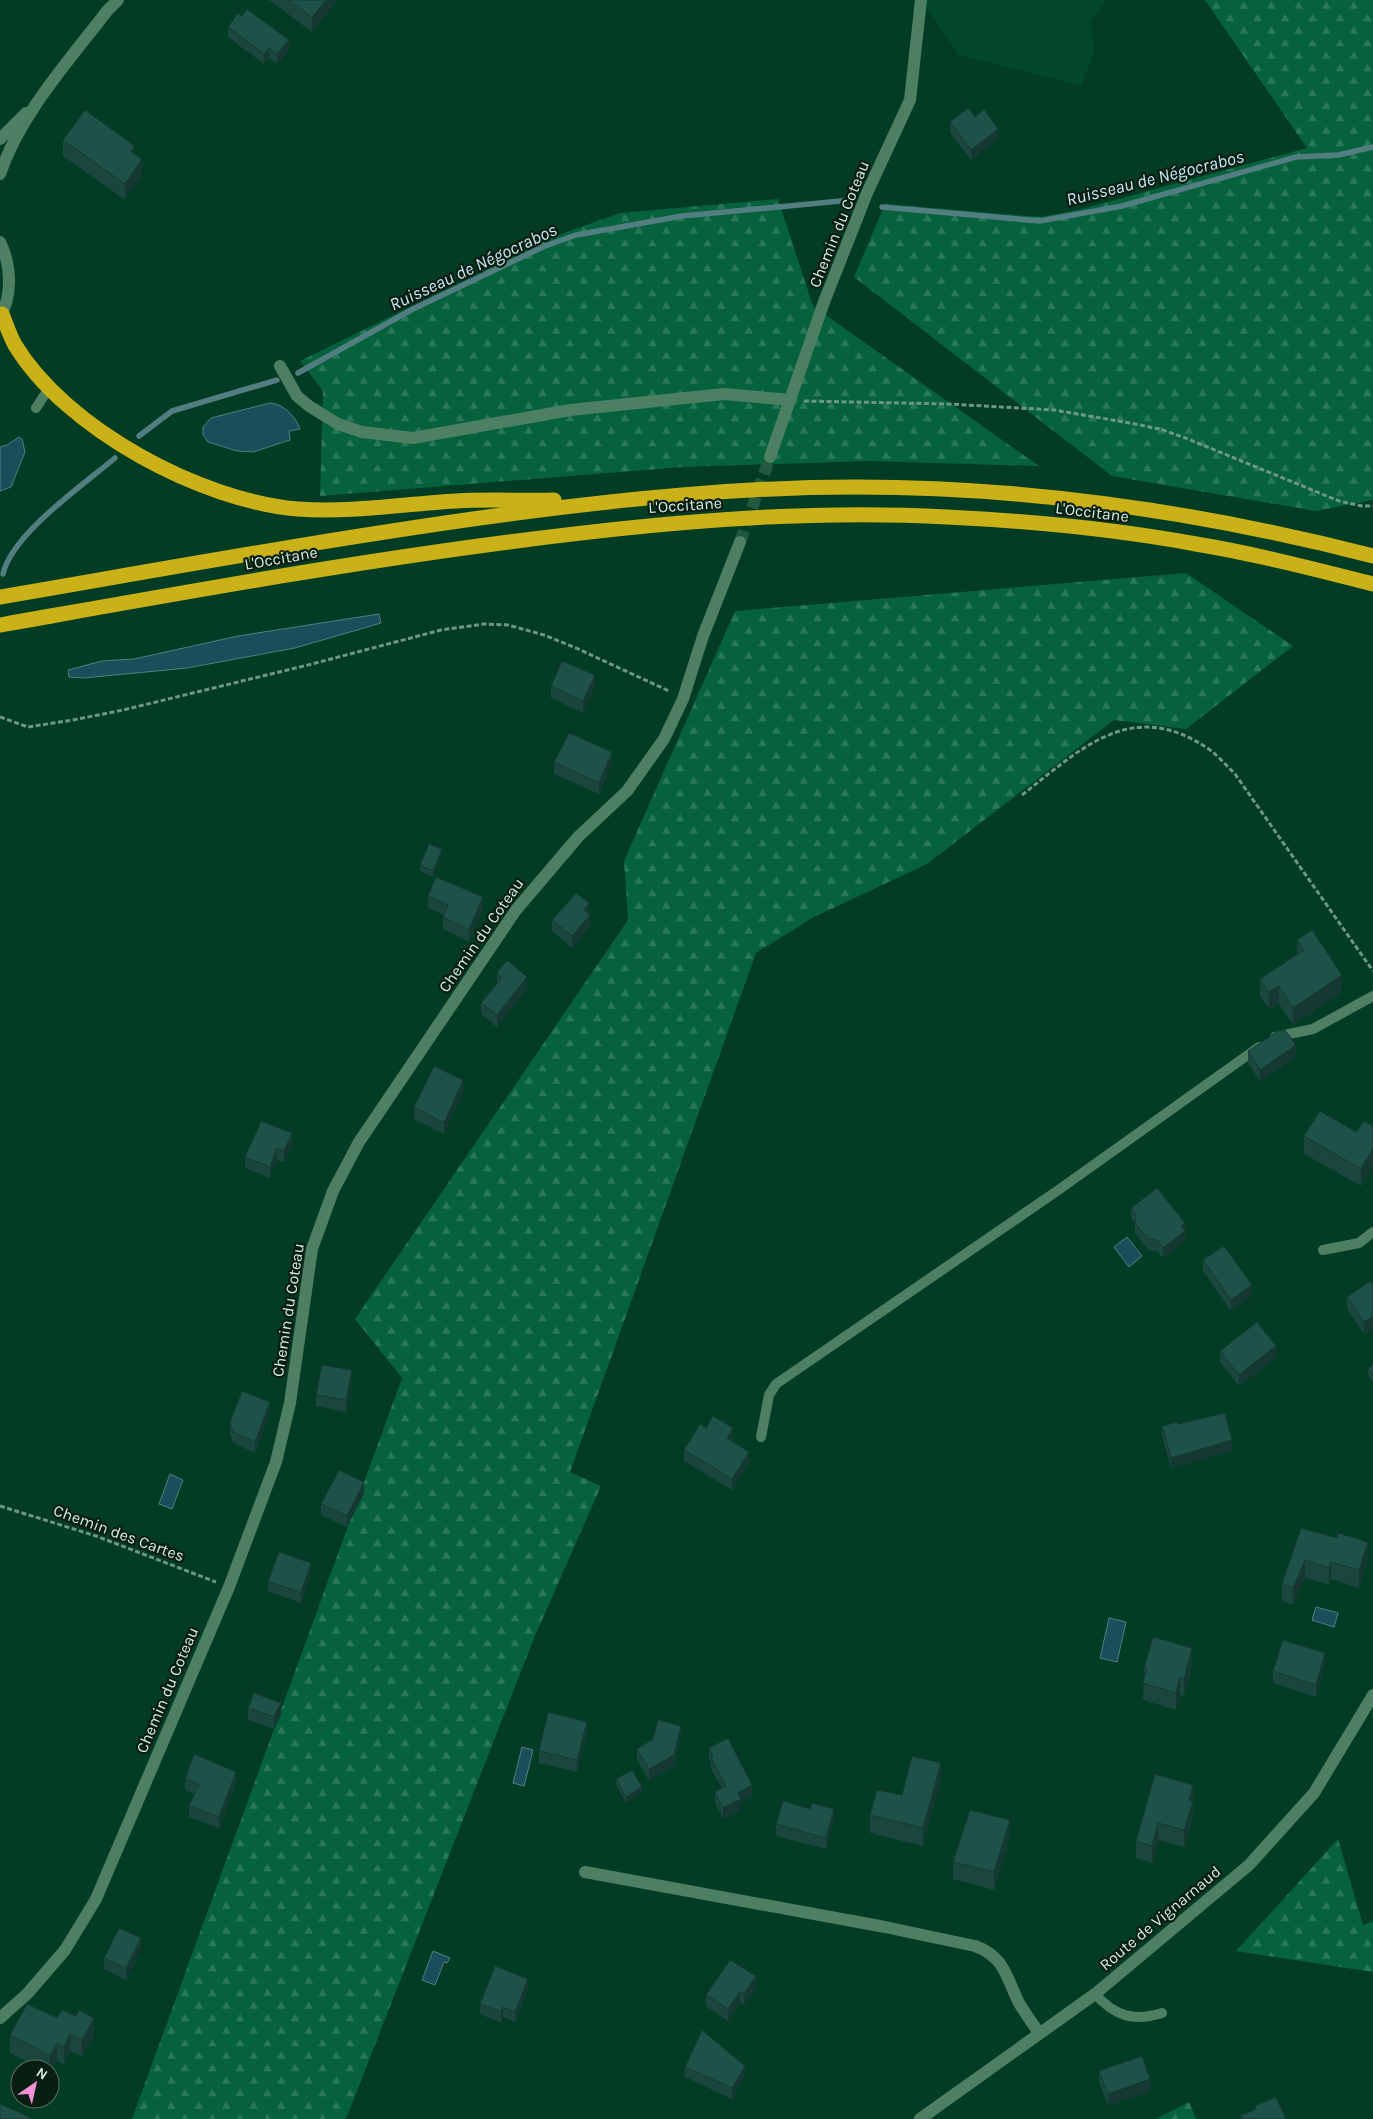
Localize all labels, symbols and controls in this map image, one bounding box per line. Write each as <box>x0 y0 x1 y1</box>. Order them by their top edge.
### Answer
water label: Ruisseau de Négocrabos <box>1064 145 1246 211</box>
street label: Chemin du Coteau <box>805 158 873 290</box>
water label: Ruisseau de Négocrabos <box>386 219 560 315</box>
street label: L'Occitane <box>647 493 723 517</box>
street label: L'Occitane <box>1054 498 1130 526</box>
street label: L'Occitane <box>243 542 319 574</box>
street label: Chemin du Coteau <box>434 874 528 996</box>
street label: Chemin du Coteau <box>268 1242 308 1378</box>
street label: Chemin des Cartes <box>51 1501 187 1565</box>
street label: Chemin du Coteau <box>132 1624 202 1756</box>
street label: Route de Vignarnaud <box>1096 1862 1224 1974</box>
north arrow <box>10 2059 60 2109</box>
text: N <box>33 2064 51 2083</box>

